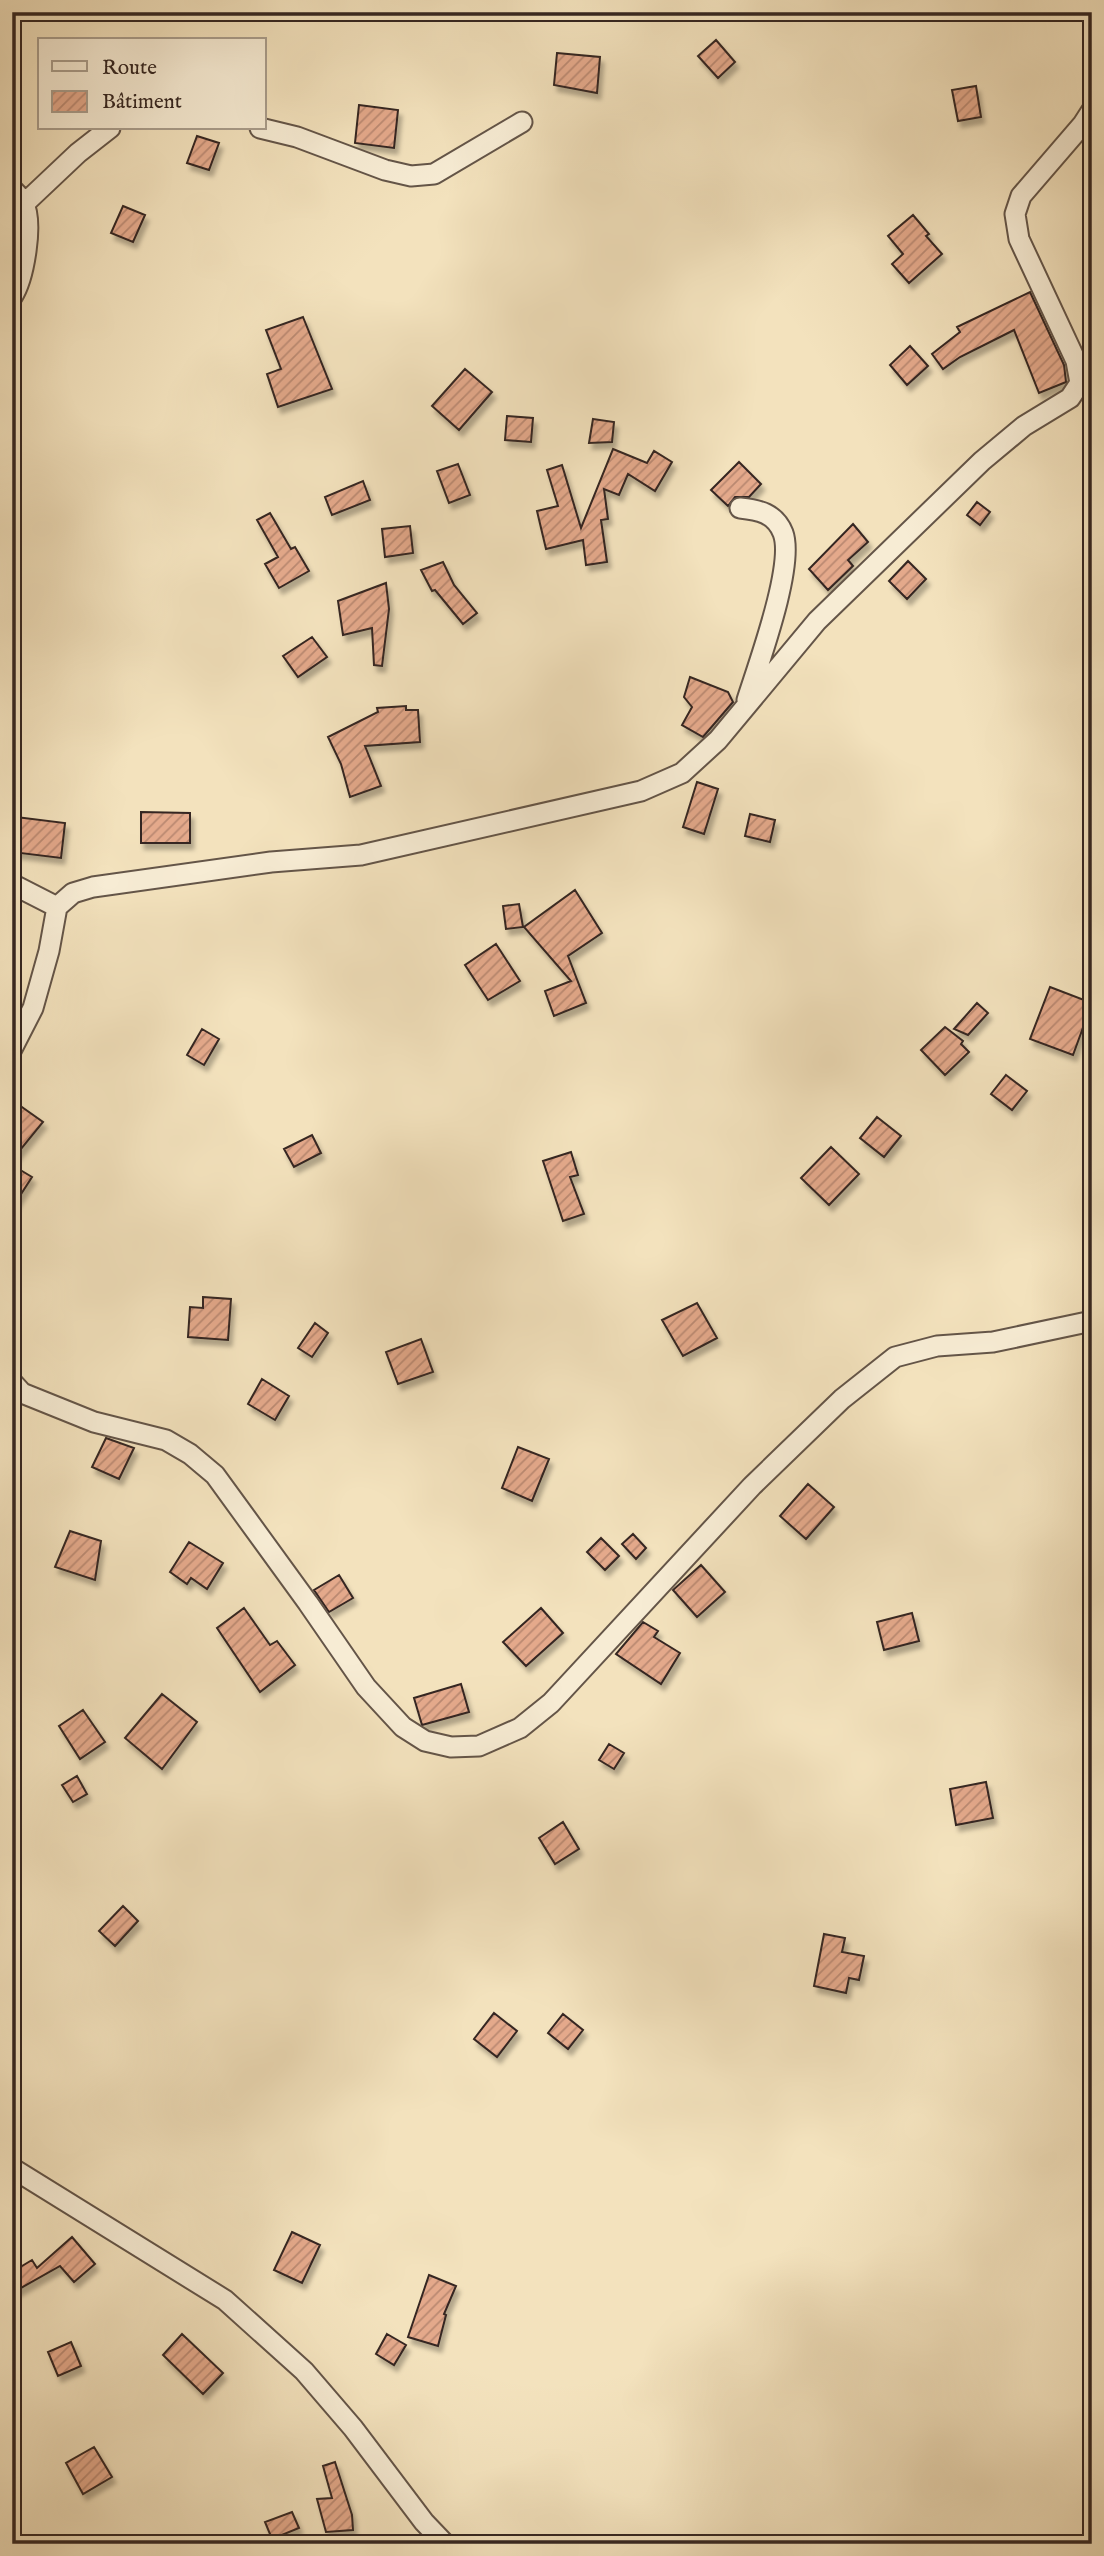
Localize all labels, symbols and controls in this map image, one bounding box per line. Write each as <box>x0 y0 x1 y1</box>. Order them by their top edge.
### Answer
legend <box>38 38 266 130</box>
text: Route <box>102 55 157 82</box>
text: Bâtiment <box>102 89 182 116</box>

